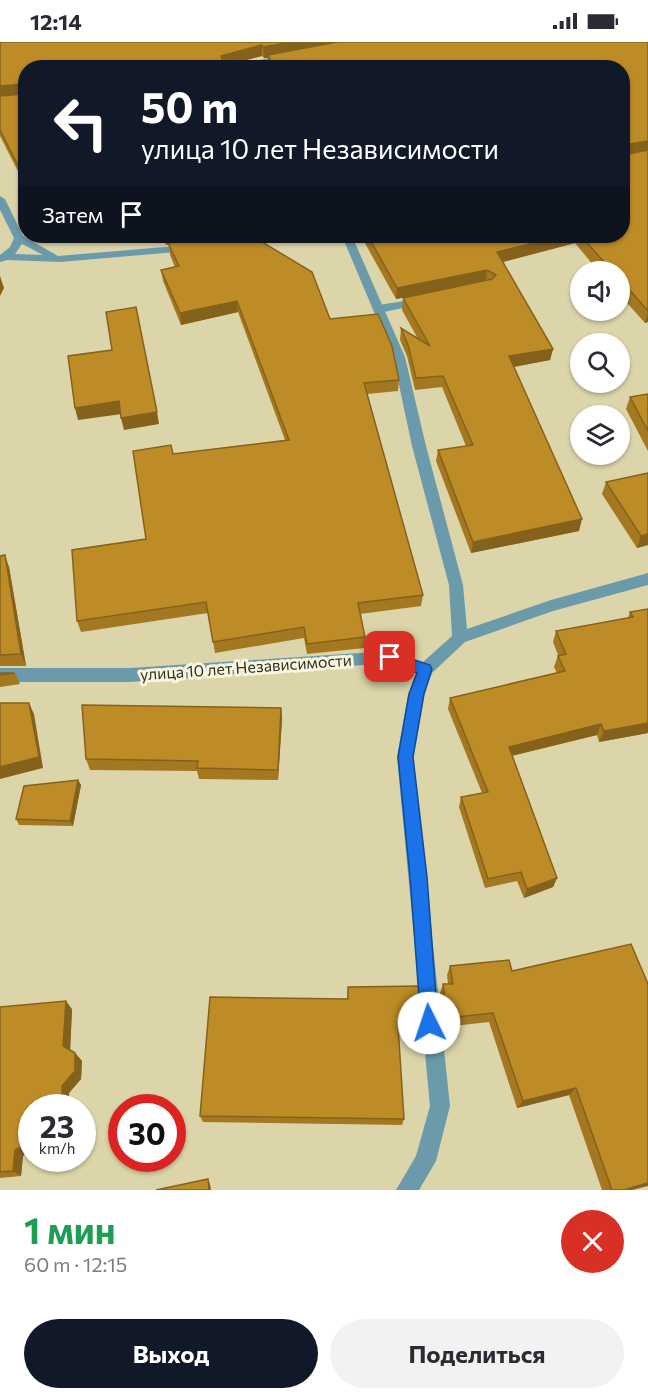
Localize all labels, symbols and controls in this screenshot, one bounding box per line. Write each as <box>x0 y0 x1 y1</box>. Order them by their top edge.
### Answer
text: 12:14 <box>30 8 82 35</box>
text: 50 m <box>141 80 238 132</box>
icon: left <box>42 84 120 162</box>
text: улица 10 лет Независимости <box>141 132 499 165</box>
icon: arrive <box>115 198 148 231</box>
text: Затем <box>42 201 103 228</box>
map controls <box>570 261 630 465</box>
button: sound <box>570 261 630 321</box>
button: search <box>570 333 630 393</box>
button: layers <box>570 405 630 465</box>
pin <box>364 631 415 682</box>
icon: arrive <box>373 640 406 673</box>
street label: улица 10 лет Независимости <box>139 650 352 683</box>
position arrow <box>397 991 461 1055</box>
speed limit sign: 30 <box>108 1094 186 1172</box>
text: 23 <box>40 1107 74 1144</box>
text: km/h <box>39 1139 75 1157</box>
text: 1 мин <box>24 1207 116 1251</box>
button: close <box>561 1210 624 1273</box>
text: 60 m · 12:15 <box>24 1252 127 1276</box>
button: Выход <box>24 1319 318 1388</box>
button: Поделиться <box>330 1319 624 1388</box>

